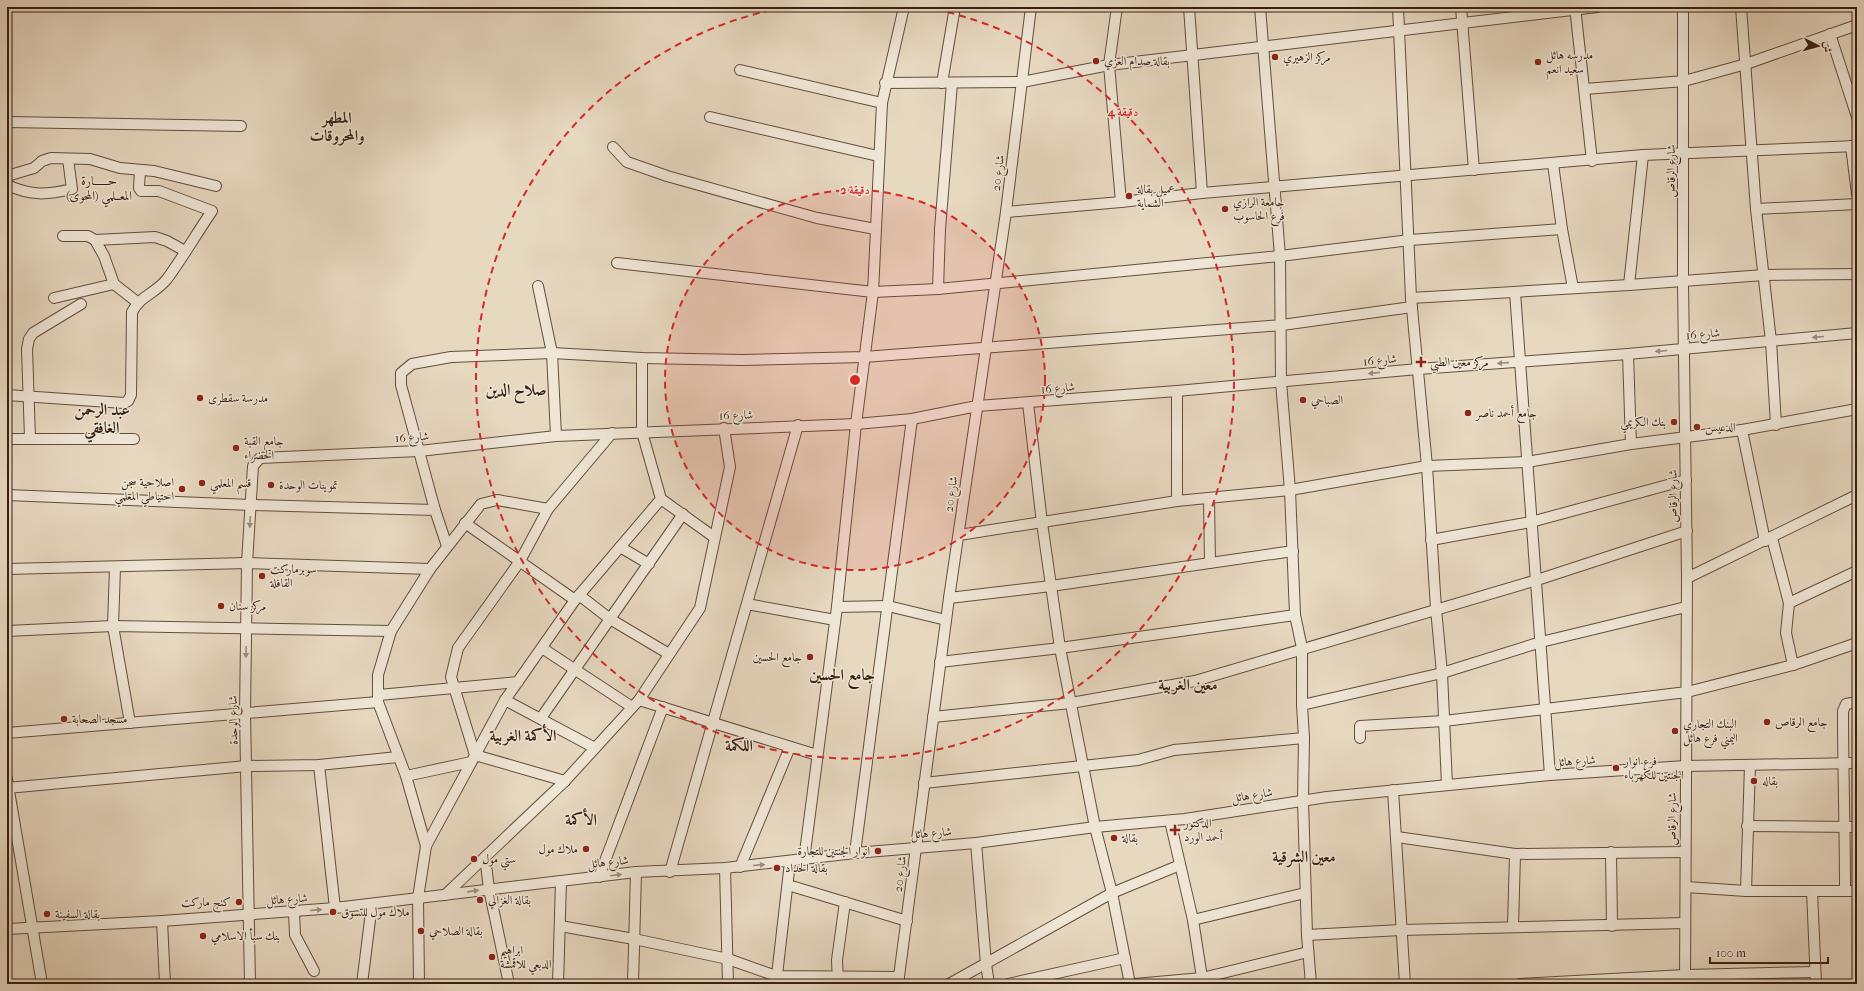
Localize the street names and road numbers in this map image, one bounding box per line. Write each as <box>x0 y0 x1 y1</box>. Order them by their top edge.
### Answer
street label: شارع الرقاص <box>1664 144 1682 197</box>
street label: شارع 20 <box>989 154 1011 192</box>
street label: شارع 16 <box>1685 326 1721 346</box>
street label: شارع 16 <box>1362 351 1398 373</box>
street label: شارع 16 <box>1040 380 1076 400</box>
street label: شارع 16 <box>719 407 754 427</box>
street label: شارع 16 <box>394 429 430 449</box>
street label: شارع الرقاص <box>1666 469 1684 523</box>
street label: شارع 20 <box>942 475 964 513</box>
street label: شارع الوحدة <box>226 695 244 745</box>
street label: شارع هائل <box>1554 753 1597 773</box>
street label: شارع هائل <box>1230 785 1274 809</box>
street label: شارع الرقاص <box>1665 792 1683 845</box>
street label: شارع هائل <box>910 824 953 846</box>
street label: شارع هائل <box>587 853 630 875</box>
street label: شارع 20 <box>891 855 913 893</box>
street label: شارع هائل <box>266 891 309 911</box>

